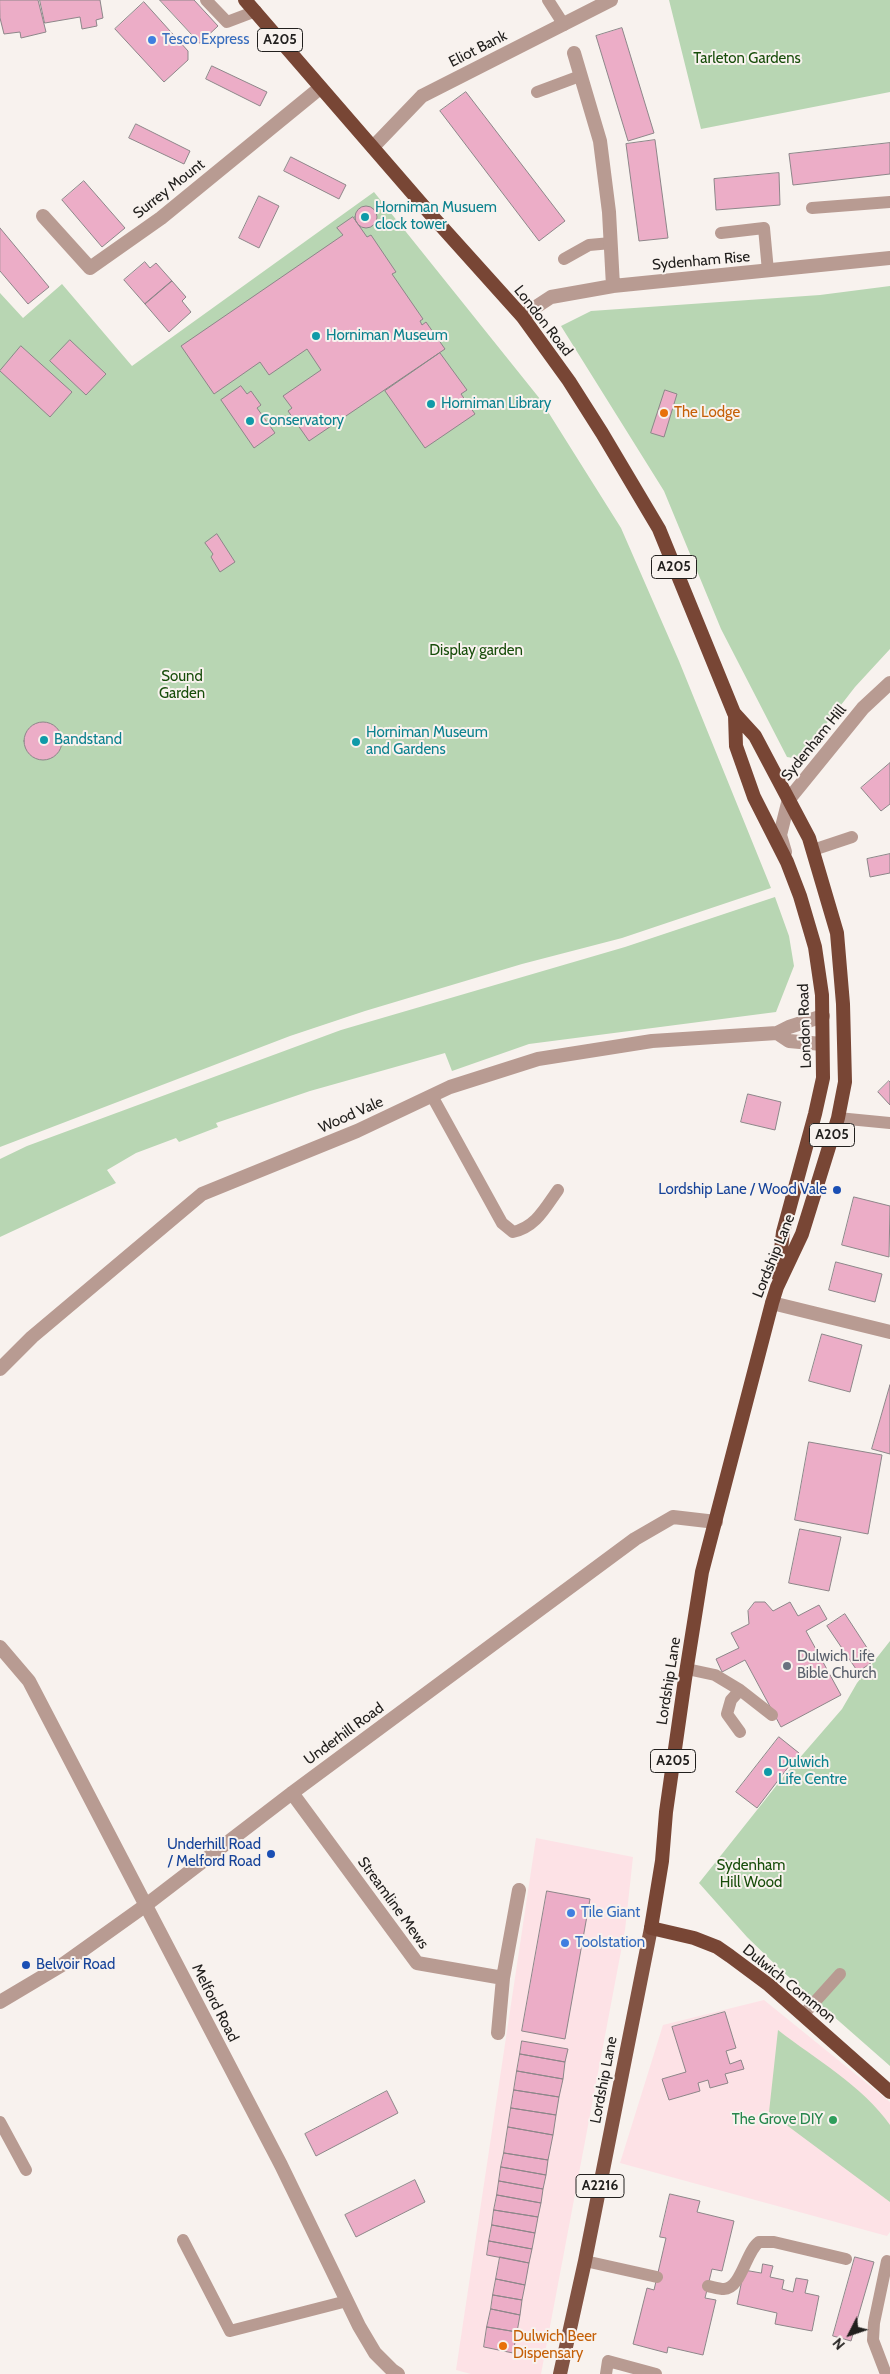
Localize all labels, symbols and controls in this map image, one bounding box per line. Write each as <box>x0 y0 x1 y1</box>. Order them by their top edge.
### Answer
street label: Eliot Bank <box>446 27 510 71</box>
road number: A205 <box>258 28 302 52</box>
place label: Tesco Express <box>162 31 249 49</box>
marker: Tesco Express <box>146 34 158 46</box>
park label: Tarleton Gardens <box>693 50 801 68</box>
street label: Surrey Mount <box>130 155 208 223</box>
place label: Horniman Musuem clock tower <box>375 199 497 234</box>
marker: Horniman Musuem clock tower <box>359 211 371 223</box>
street label: Sydenham Rise <box>651 248 751 274</box>
street label: London Road <box>510 282 576 360</box>
place label: Horniman Museum <box>326 327 448 345</box>
marker: Horniman Museum <box>310 330 322 342</box>
place label: Horniman Library <box>441 395 551 413</box>
marker: Horniman Library <box>425 398 437 410</box>
place label: The Lodge <box>674 404 740 422</box>
marker: The Lodge <box>658 407 670 419</box>
place label: Conservatory <box>260 412 344 430</box>
marker: Conservatory <box>244 415 256 427</box>
road number: A205 <box>652 556 696 578</box>
park label: Display garden <box>429 642 523 660</box>
park label: Sound Garden <box>159 668 205 703</box>
street label: Sydenham Hill <box>778 701 850 785</box>
place label: Horniman Museum and Gardens <box>366 724 488 759</box>
place label: Bandstand <box>54 731 122 749</box>
marker: Bandstand <box>38 734 50 746</box>
marker: Horniman Museum and Gardens <box>350 736 362 748</box>
street label: London Road <box>795 983 815 1069</box>
street label: Wood Vale <box>316 1093 386 1137</box>
road number: A205 <box>810 1124 854 1146</box>
place label: Lordship Lane / Wood Vale <box>658 1181 827 1199</box>
marker: Lordship Lane / Wood Vale <box>831 1184 843 1196</box>
street label: Lordship Lane <box>749 1212 799 1300</box>
street label: Lordship Lane <box>653 1636 685 1726</box>
place label: Dulwich Life Bible Church <box>797 1648 877 1683</box>
marker: Dulwich Life Bible Church <box>781 1660 793 1672</box>
street label: Underhill Road <box>301 1699 387 1769</box>
road number: A205 <box>650 1750 696 1772</box>
place label: Dulwich Life Centre <box>778 1754 847 1789</box>
marker: Dulwich Life Centre <box>762 1766 774 1778</box>
place label: Underhill Road / Melford Road <box>167 1836 261 1871</box>
marker: Underhill Road / Melford Road <box>265 1848 277 1860</box>
street label: Streamline Mews <box>354 1854 432 1952</box>
park label: Sydenham Hill Wood <box>717 1857 785 1892</box>
place label: Tile Giant <box>581 1904 640 1922</box>
marker: Tile Giant <box>565 1907 577 1919</box>
place label: Toolstation <box>575 1934 645 1952</box>
marker: Toolstation <box>559 1937 571 1949</box>
street label: Dulwich Common <box>739 1941 839 2027</box>
place label: Belvoir Road <box>36 1956 115 1974</box>
marker: Belvoir Road <box>20 1959 32 1971</box>
street label: Melford Road <box>188 1961 242 2045</box>
street label: Lordship Lane <box>587 2035 621 2125</box>
place label: The Grove DIY <box>732 2111 823 2129</box>
marker: The Grove DIY <box>827 2114 839 2126</box>
road number: A2216 <box>576 2174 624 2198</box>
north arrow <box>825 2309 875 2359</box>
place label: Dulwich Beer Dispensary <box>513 2328 597 2363</box>
text: N <box>829 2334 849 2353</box>
marker: Dulwich Beer Dispensary <box>497 2340 509 2352</box>

